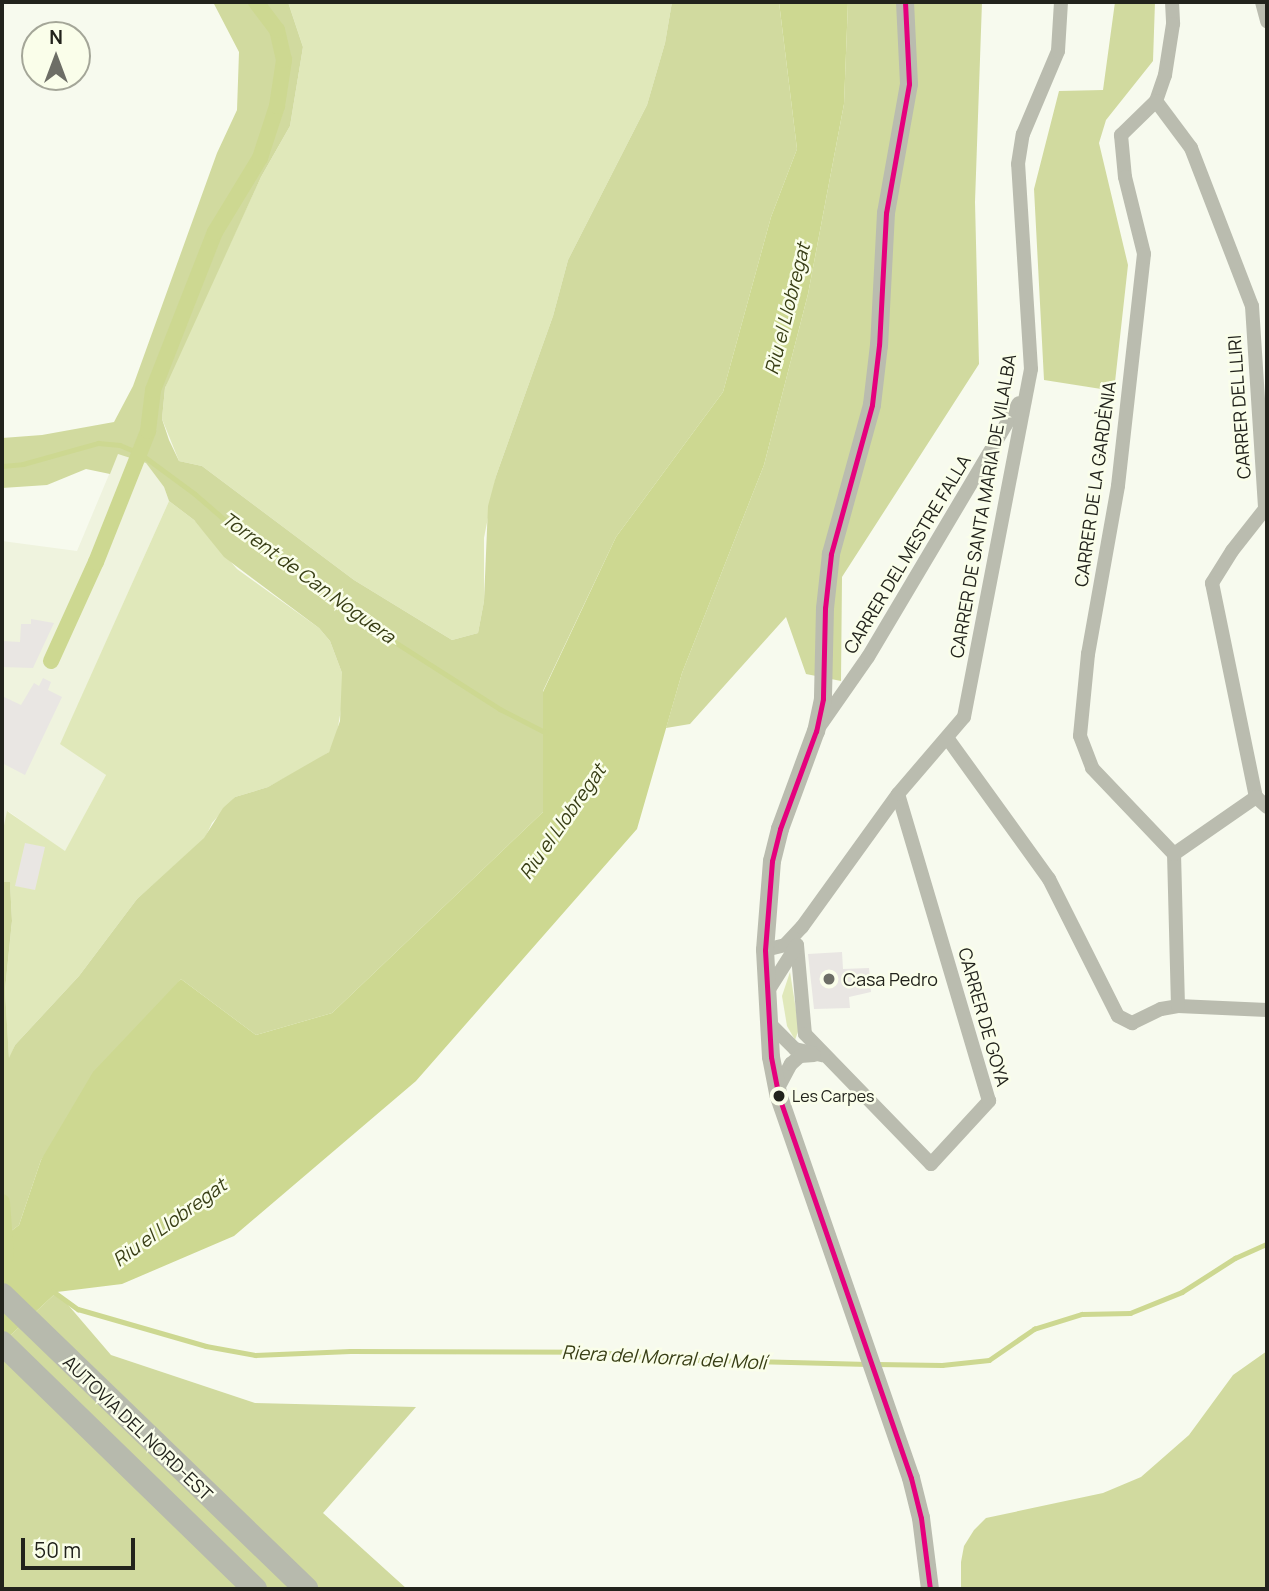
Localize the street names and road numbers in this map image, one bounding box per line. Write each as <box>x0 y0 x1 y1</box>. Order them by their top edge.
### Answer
street label: CARRER DEL LLIRI <box>1223 334 1255 480</box>
street label: CARRER DE SANTA MARIA DE VILALBA <box>946 352 1020 660</box>
street label: CARRER DE LA GARDÈNIA <box>1070 380 1120 588</box>
street label: CARRER DEL MESTRE FALLA <box>839 450 975 658</box>
street label: CARRER DE GOYA <box>954 945 1014 1089</box>
street label: AUTOVIA DEL NORD-EST <box>59 1351 217 1505</box>

